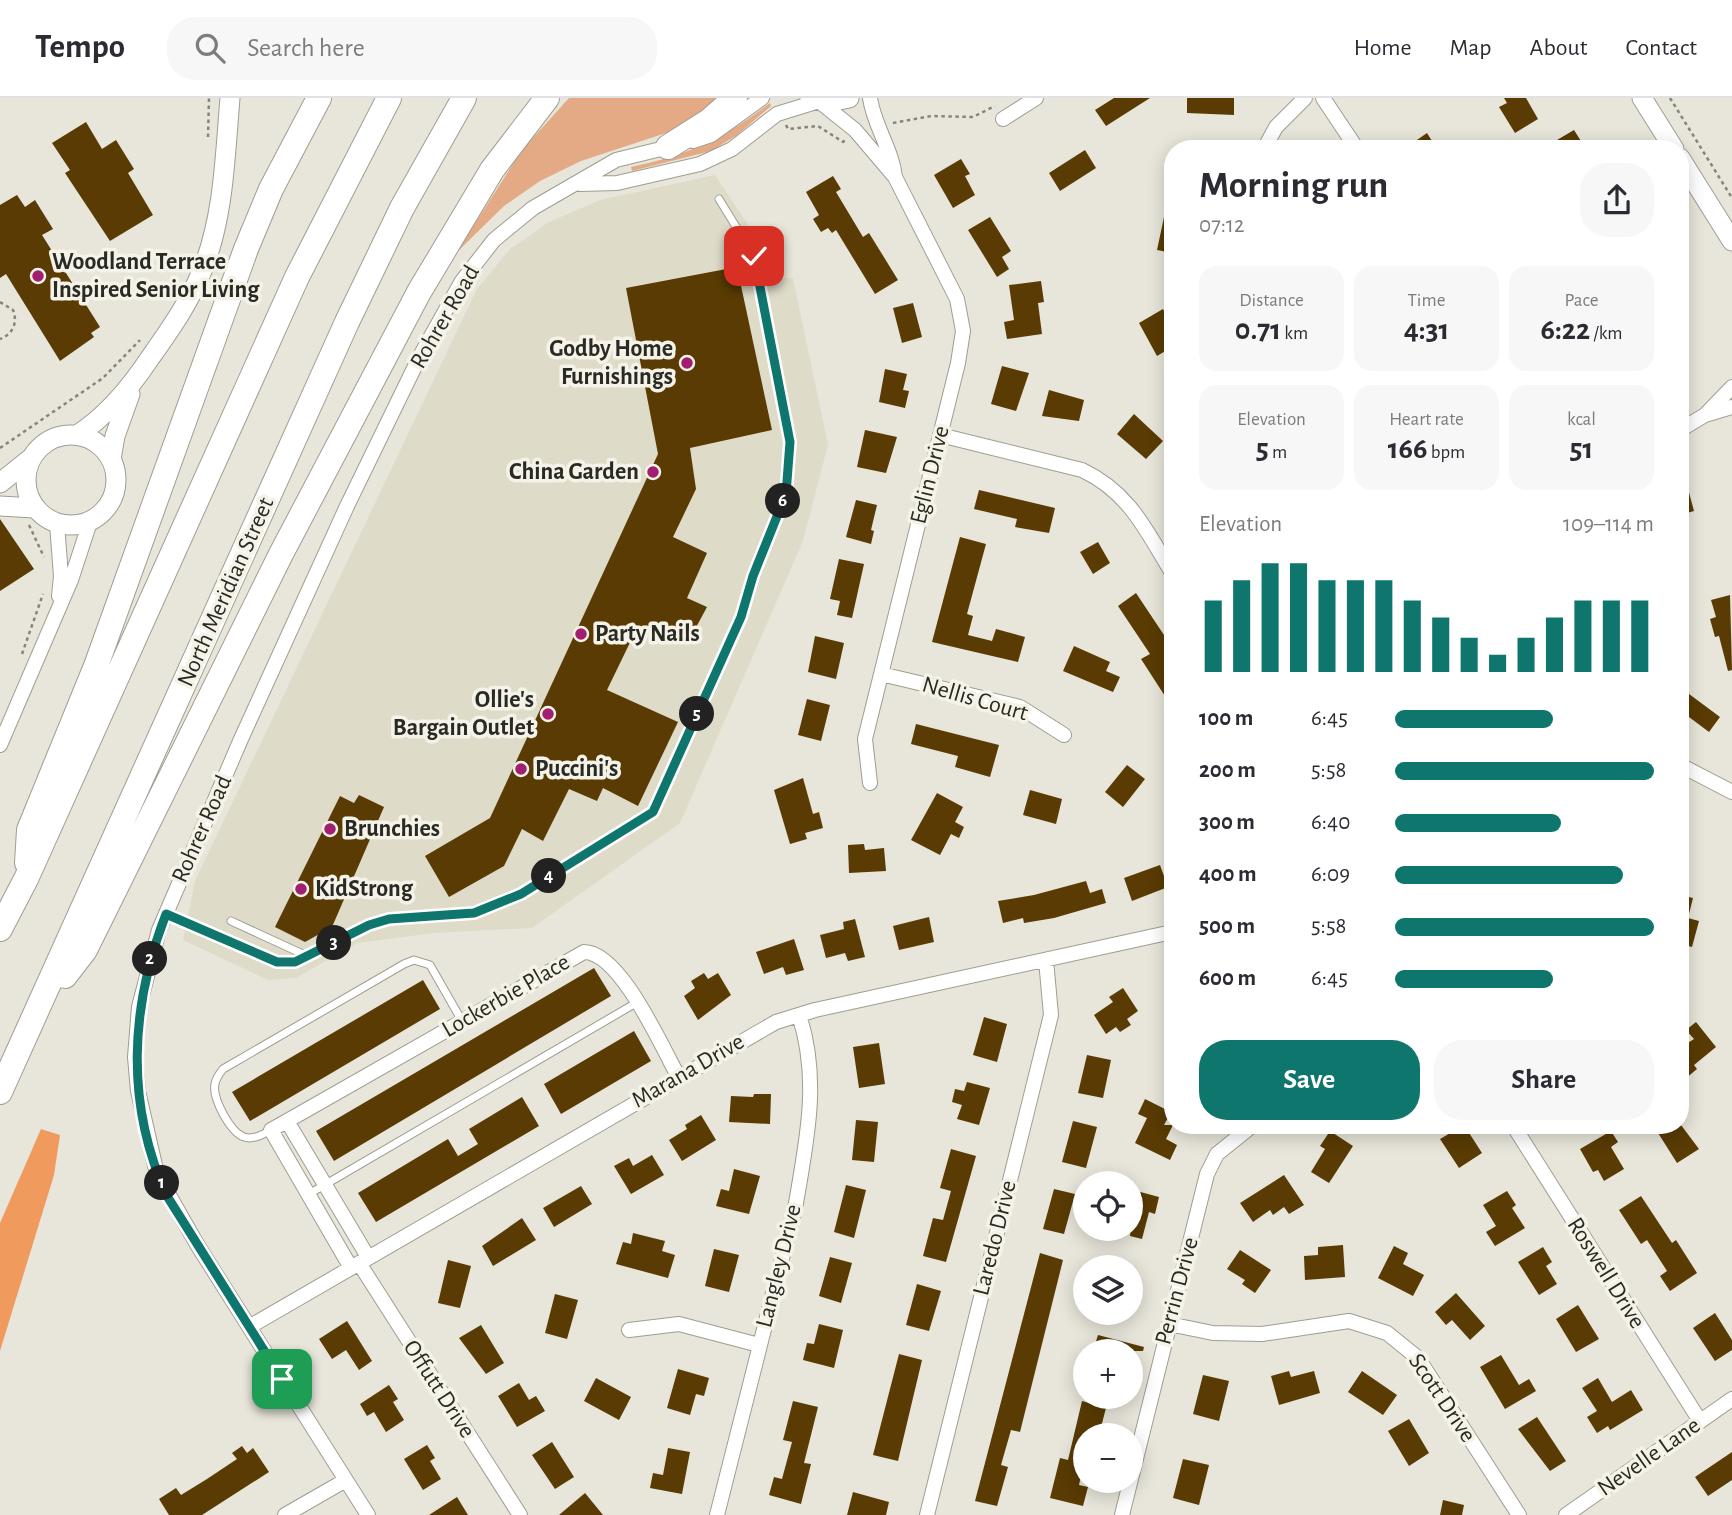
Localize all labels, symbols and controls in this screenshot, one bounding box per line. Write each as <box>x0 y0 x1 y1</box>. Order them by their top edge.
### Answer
search box <box>167 17 657 80</box>
icon: search <box>191 29 229 67</box>
text: Tempo <box>35 31 125 64</box>
text: Search here <box>247 35 365 61</box>
text: Home <box>1354 36 1412 60</box>
text: Map <box>1450 36 1492 60</box>
text: About <box>1530 36 1587 60</box>
text: Contact <box>1625 36 1697 60</box>
button: share <box>1580 163 1654 237</box>
text: Morning run <box>1199 167 1388 205</box>
text: 07:12 <box>1199 214 1244 237</box>
pin <box>724 226 784 286</box>
icon: check <box>735 237 773 275</box>
place label: Woodland Terrace Inspired Senior Living <box>52 250 260 302</box>
street label: Rohrer Road <box>406 261 484 373</box>
marker: Woodland Terrace Inspired Senior Living <box>30 268 46 284</box>
text: Distance <box>1239 291 1304 310</box>
text: Time <box>1408 291 1445 310</box>
text: Pace <box>1564 291 1599 310</box>
text: 0.71 <box>1235 315 1281 345</box>
text: 4:31 <box>1404 315 1449 345</box>
text: 6:22 <box>1540 315 1590 345</box>
text: km <box>1281 324 1308 343</box>
text: /km <box>1590 324 1623 343</box>
place label: Godby Home Furnishings <box>549 337 673 389</box>
marker: Godby Home Furnishings <box>679 355 695 371</box>
text: Elevation <box>1237 410 1306 429</box>
text: Heart rate <box>1389 410 1464 429</box>
text: kcal <box>1567 410 1596 429</box>
street label: Eglin Drive <box>906 423 954 527</box>
text: 5 <box>1256 434 1269 464</box>
text: 166 <box>1388 434 1428 464</box>
text: 51 <box>1570 434 1593 464</box>
text: m <box>1269 443 1287 462</box>
text: bpm <box>1428 443 1465 462</box>
place label: China Garden <box>509 460 639 484</box>
marker: China Garden <box>645 464 661 480</box>
pin: 6 <box>766 484 800 518</box>
text: 6 <box>778 491 787 510</box>
street label: North Meridian Street <box>173 493 279 690</box>
text: Elevation <box>1199 513 1282 536</box>
text: 109–114 m <box>1563 513 1654 536</box>
place label: Party Nails <box>595 622 700 646</box>
marker: Party Nails <box>573 626 589 642</box>
street label: Nellis Court <box>919 672 1031 726</box>
place label: Ollie's Bargain Outlet <box>393 688 534 740</box>
pin: 5 <box>680 696 714 732</box>
text: 5 <box>692 704 701 723</box>
marker: Ollie's Bargain Outlet <box>540 706 556 722</box>
text: 100 m <box>1199 707 1253 730</box>
text: 6:45 <box>1311 707 1348 730</box>
place label: Puccini's <box>535 757 618 781</box>
text: 200 m <box>1199 759 1256 782</box>
text: 5:58 <box>1311 759 1346 782</box>
marker: Puccini's <box>513 761 529 777</box>
street label: Rohrer Road <box>168 772 236 886</box>
text: 300 m <box>1199 811 1255 834</box>
text: 6:40 <box>1311 811 1350 834</box>
place label: Brunchies <box>344 817 440 841</box>
marker: Brunchies <box>322 821 338 837</box>
pin: 4 <box>532 858 566 894</box>
text: 400 m <box>1199 863 1257 886</box>
text: 6:09 <box>1311 863 1350 886</box>
text: 4 <box>544 866 553 885</box>
place label: KidStrong <box>315 877 414 901</box>
marker: KidStrong <box>293 881 309 897</box>
text: 500 m <box>1199 915 1255 938</box>
text: 5:58 <box>1311 915 1346 938</box>
pin: 3 <box>316 926 352 960</box>
text: 3 <box>329 933 338 952</box>
pin: 2 <box>132 942 168 976</box>
text: 2 <box>145 949 154 968</box>
street label: Lockerbie Place <box>438 950 574 1042</box>
text: 600 m <box>1199 967 1256 990</box>
text: 6:45 <box>1311 967 1348 990</box>
street label: Marana Drive <box>628 1029 748 1113</box>
button: Save <box>1199 1040 1420 1120</box>
button: Share <box>1434 1040 1654 1120</box>
pin: 1 <box>144 1166 180 1200</box>
map controls <box>1073 1171 1143 1493</box>
button: locate <box>1073 1171 1143 1241</box>
text: 1 <box>158 1173 165 1192</box>
street label: Laredo Drive <box>969 1178 1021 1298</box>
street label: Langley Drive <box>752 1202 806 1330</box>
street label: Roswell Drive <box>1563 1213 1649 1333</box>
street label: Perrin Drive <box>1151 1235 1203 1347</box>
button: layers <box>1073 1255 1143 1325</box>
street label: Offutt Drive <box>399 1336 479 1442</box>
button: + <box>1073 1339 1143 1409</box>
pin <box>252 1349 312 1409</box>
street label: Scott Drive <box>1404 1349 1480 1447</box>
icon: arrive <box>263 1360 301 1398</box>
street label: Nevelle Lane <box>1593 1413 1705 1501</box>
button: − <box>1073 1423 1143 1493</box>

